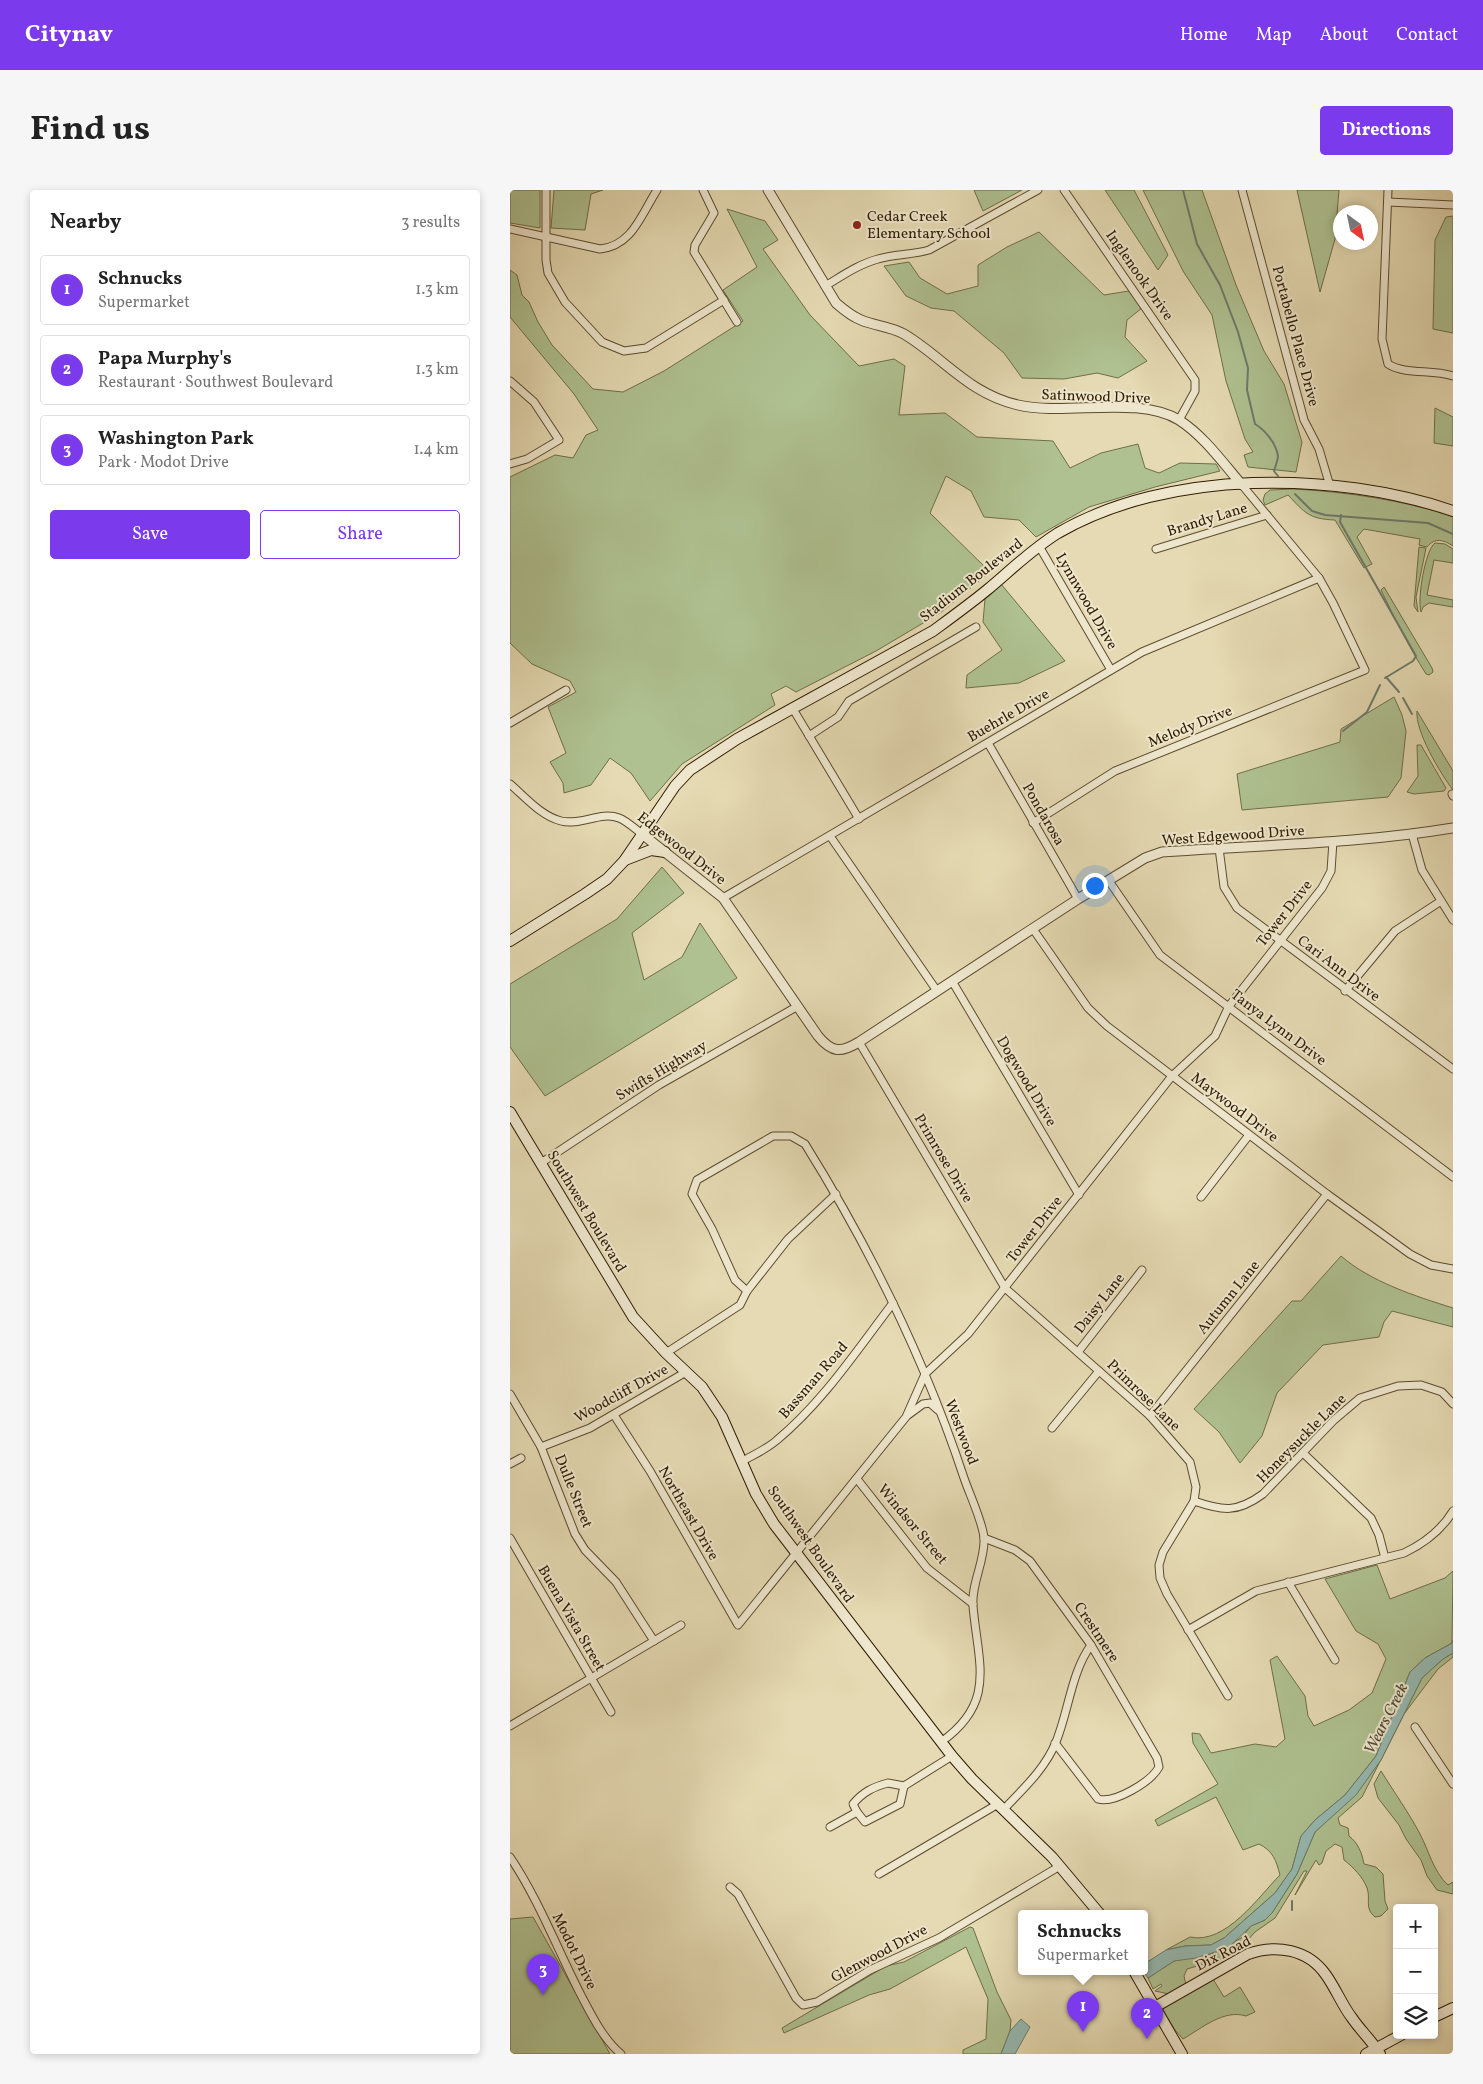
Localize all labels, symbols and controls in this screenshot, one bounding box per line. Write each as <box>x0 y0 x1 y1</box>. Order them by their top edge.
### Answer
text: Citynav <box>25 18 113 52</box>
text: Home <box>1180 23 1228 48</box>
text: Map <box>1256 23 1292 48</box>
text: About <box>1320 23 1368 48</box>
text: Contact <box>1396 23 1458 48</box>
text: Find us <box>30 106 150 154</box>
button: Directions <box>1320 106 1453 155</box>
north arrow <box>1333 205 1378 250</box>
place label: Cedar Creek Elementary School <box>867 207 990 245</box>
text: Nearby <box>50 208 121 237</box>
text: 3 results <box>401 212 460 234</box>
marker: Cedar Creek Elementary School <box>851 219 863 231</box>
street label: Inglenook Drive <box>1100 226 1178 325</box>
street label: Portabello Place Drive <box>1266 264 1323 409</box>
text: Schnucks <box>98 266 182 292</box>
text: 1 <box>64 279 70 301</box>
text: 1.3 km <box>415 279 459 301</box>
text: Supermarket <box>98 292 190 314</box>
text: Papa Murphy's <box>98 346 232 372</box>
text: 2 <box>63 359 71 381</box>
text: 1.3 km <box>415 359 459 381</box>
text: Restaurant · Southwest Boulevard <box>98 372 333 394</box>
street label: Satinwood Drive <box>1041 385 1151 410</box>
text: Washington Park <box>98 426 254 452</box>
text: 3 <box>63 439 71 461</box>
text: 1.4 km <box>413 439 459 461</box>
text: Park · Modot Drive <box>98 452 229 474</box>
street label: Brandy Lane <box>1165 498 1250 543</box>
button: Save <box>50 510 250 559</box>
button: Share <box>260 510 460 559</box>
street label: Stadium Boulevard <box>916 534 1028 628</box>
street label: Lynnwood Drive <box>1050 550 1122 654</box>
street label: Buehrle Drive <box>964 684 1054 748</box>
street label: Melody Drive <box>1145 701 1236 754</box>
street label: Pondarosa <box>1016 779 1069 850</box>
street label: Edgewood Drive <box>632 808 730 891</box>
street label: West Edgewood Drive <box>1161 821 1305 852</box>
your location <box>1082 873 1108 899</box>
street label: Tower Drive <box>1252 876 1318 952</box>
street label: Cari Ann Drive <box>1292 931 1384 1007</box>
street label: Tanya Lynn Drive <box>1226 985 1330 1071</box>
street label: Dogwood Drive <box>990 1033 1061 1131</box>
street label: Swifts Highway <box>612 1036 711 1107</box>
street label: Maywood Drive <box>1186 1068 1282 1148</box>
street label: Primrose Drive <box>908 1110 978 1207</box>
street label: Southwest Boulevard <box>541 1147 630 1277</box>
street label: Tower Drive <box>1002 1192 1068 1268</box>
street label: Autumn Lane <box>1193 1257 1266 1339</box>
street label: Daisy Lane <box>1070 1269 1131 1339</box>
street label: Bassman Road <box>775 1338 854 1424</box>
street label: Primrose Lane <box>1101 1355 1185 1437</box>
street label: Woodcliff Drive <box>571 1360 673 1429</box>
street label: Honeysuckle Lane <box>1252 1389 1352 1489</box>
street label: Westwood <box>939 1397 983 1468</box>
street label: Dulle Street <box>548 1452 597 1532</box>
street label: Northeast Drive <box>652 1463 723 1565</box>
street label: Windsor Street <box>872 1480 952 1570</box>
street label: Southwest Boulevard <box>761 1482 858 1608</box>
street label: Buena Vista Street <box>532 1562 610 1676</box>
street label: Crestmere <box>1068 1599 1124 1667</box>
water label: Wears Creek <box>1360 1679 1414 1758</box>
map controls <box>1393 1904 1438 2039</box>
button: + <box>1393 1904 1438 1949</box>
street label: Modot Drive <box>546 1910 601 1994</box>
popup <box>1018 1910 1148 1975</box>
text: Schnucks <box>1037 1919 1121 1945</box>
street label: Glenwood Drive <box>828 1920 932 1989</box>
street label: Dix Road <box>1192 1931 1255 1977</box>
text: Supermarket <box>1037 1945 1129 1967</box>
button: − <box>1393 1949 1438 1994</box>
pin: 3 <box>527 1954 559 1995</box>
pin: 1 <box>1067 1991 1099 2032</box>
button: layers <box>1393 1994 1438 2039</box>
pin: 2 <box>1131 1998 1163 2039</box>

